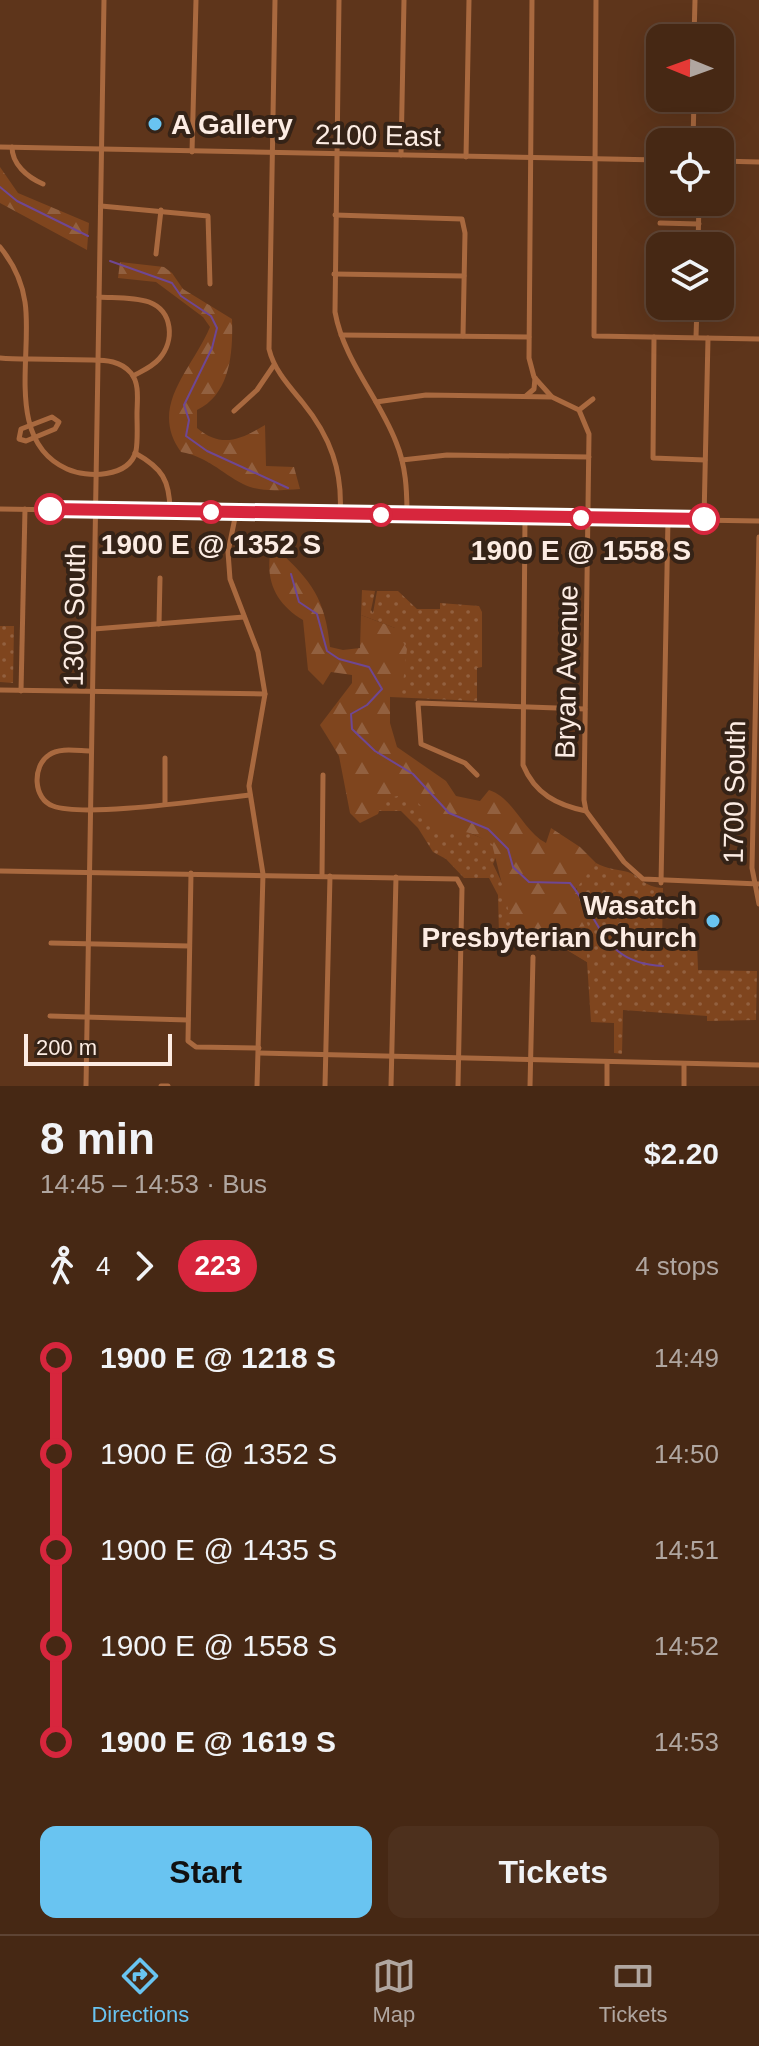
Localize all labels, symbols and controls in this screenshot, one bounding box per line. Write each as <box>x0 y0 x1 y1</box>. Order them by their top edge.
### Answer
north arrow <box>646 24 734 112</box>
map controls <box>646 24 734 320</box>
place label: A Gallery <box>171 109 293 140</box>
marker: A Gallery <box>146 115 164 133</box>
street label: 2100 East <box>315 119 442 152</box>
button: locate <box>646 128 734 216</box>
button: layers <box>646 232 734 320</box>
unlabelled marker <box>35 494 65 524</box>
marker: 1900 E @ 1352 S <box>200 501 222 523</box>
unlabelled marker <box>370 504 392 526</box>
unlabelled marker <box>689 504 719 534</box>
marker: 1900 E @ 1558 S <box>570 507 592 529</box>
place label: 1900 E @ 1352 S <box>101 529 321 560</box>
place label: 1900 E @ 1558 S <box>471 535 691 566</box>
street label: 1300 South <box>58 543 91 687</box>
street label: Bryan Avenue <box>549 585 584 759</box>
street label: 1700 South <box>718 720 751 864</box>
place label: Wasatch Presbyterian Church <box>422 890 697 953</box>
marker: Wasatch Presbyterian Church <box>704 912 722 930</box>
scale bar <box>24 1030 172 1066</box>
text: 200 m <box>36 1035 97 1060</box>
text: 8 min <box>40 1114 155 1163</box>
text: $2.20 <box>644 1137 719 1170</box>
text: 14:45 – 14:53 · Bus <box>40 1169 267 1199</box>
icon: walk <box>40 1244 84 1288</box>
icon: forward <box>122 1244 166 1288</box>
text: 223 <box>194 1250 241 1281</box>
text: 4 <box>96 1251 110 1281</box>
text: 4 stops <box>635 1251 719 1281</box>
text: 1900 E @ 1218 S <box>100 1341 336 1374</box>
text: 14:49 <box>654 1343 719 1373</box>
text: 1900 E @ 1352 S <box>100 1437 337 1470</box>
text: 14:50 <box>654 1439 719 1469</box>
text: 1900 E @ 1435 S <box>100 1533 337 1566</box>
text: 14:51 <box>654 1535 719 1565</box>
text: 1900 E @ 1558 S <box>100 1629 337 1662</box>
text: 14:52 <box>654 1631 719 1661</box>
text: 1900 E @ 1619 S <box>100 1725 336 1758</box>
text: 14:53 <box>654 1727 719 1757</box>
button: Start <box>40 1826 372 1918</box>
button: Tickets <box>388 1826 719 1918</box>
tab: Directions <box>91 1954 189 2028</box>
tab: Map <box>372 1954 416 2028</box>
tab: Tickets <box>599 1954 668 2028</box>

